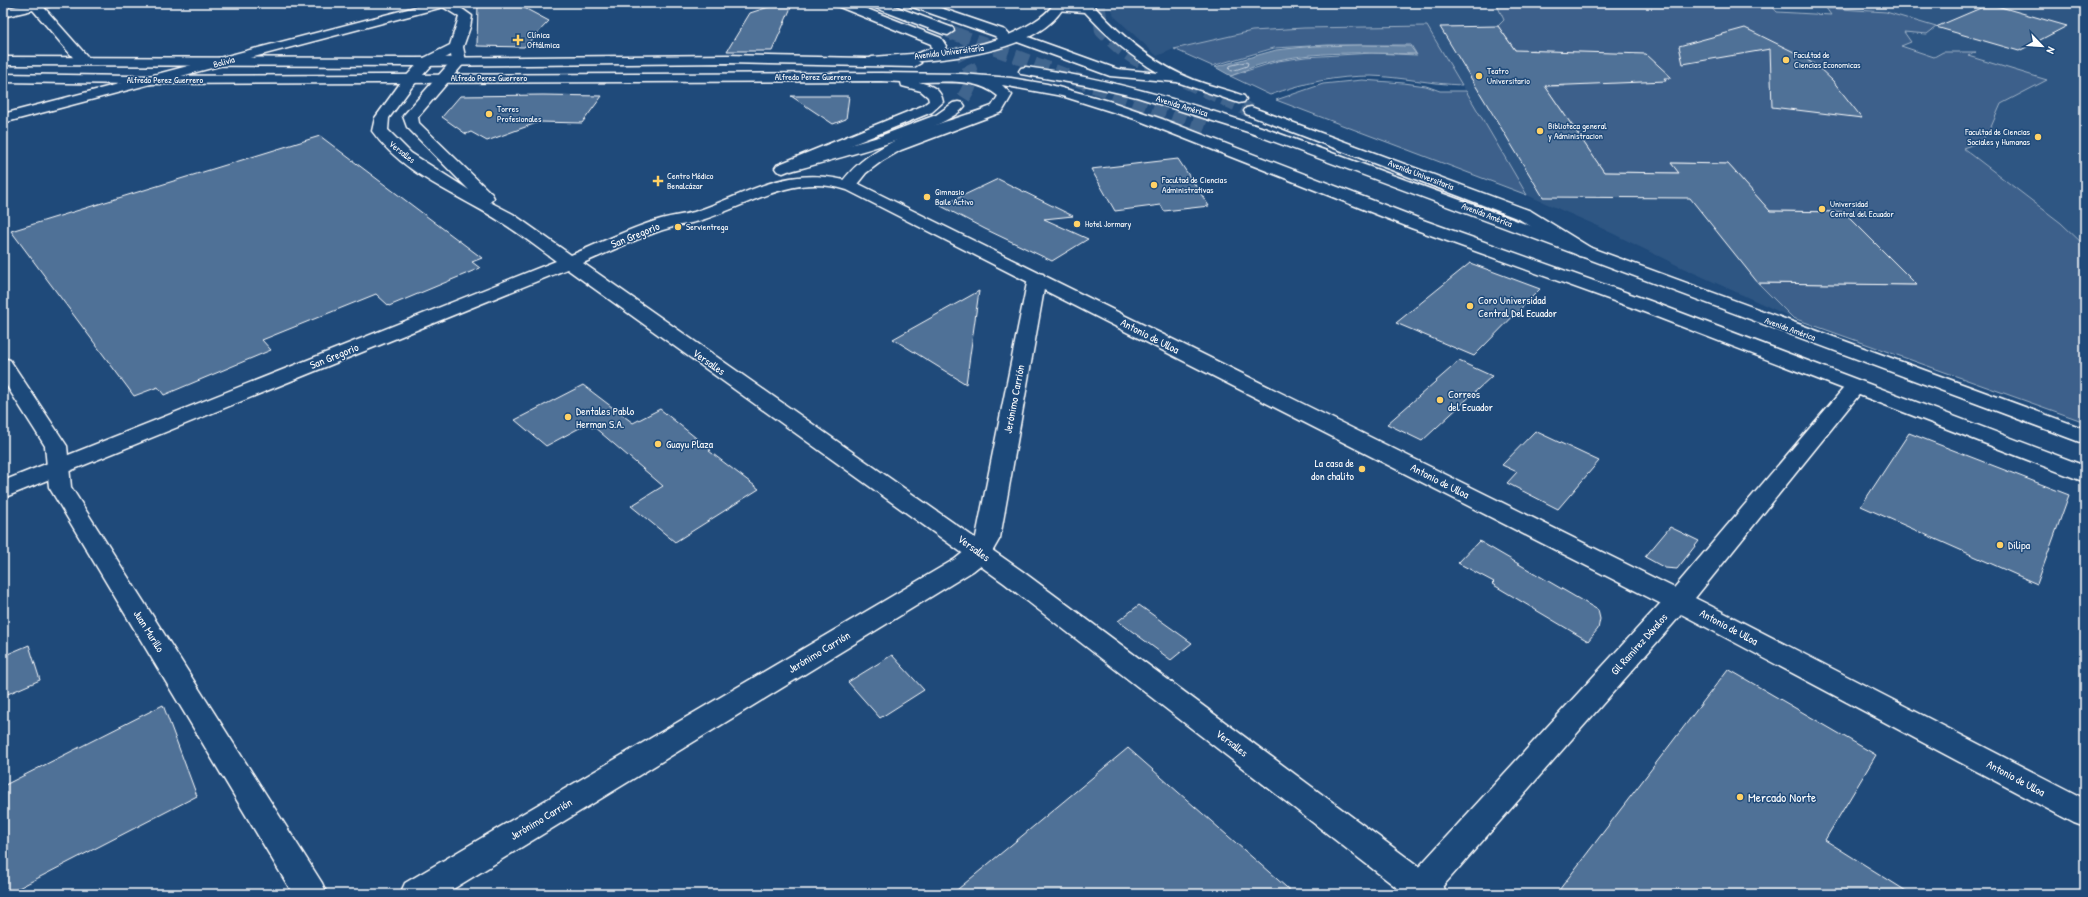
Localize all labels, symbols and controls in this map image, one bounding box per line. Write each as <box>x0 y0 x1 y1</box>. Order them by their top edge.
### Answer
north arrow <box>2022 26 2062 66</box>
place label: Clínica Oftálmica <box>527 29 560 51</box>
marker: Clínica Oftálmica <box>512 34 524 46</box>
street label: Avenida Universitaria <box>914 42 985 62</box>
text: N <box>2043 45 2059 56</box>
place label: Facultad de Ciencias Economicas <box>1793 49 1861 71</box>
street label: Bolivia <box>212 53 237 71</box>
marker: Facultad de Ciencias Economicas <box>1781 55 1791 65</box>
place label: Teatro Universitario <box>1487 65 1530 87</box>
street label: Alfredo Perez Guerrero <box>775 71 851 83</box>
marker: Teatro Universitario <box>1474 71 1484 81</box>
street label: Alfredo Perez Guerrero <box>451 72 527 84</box>
street label: Alfredo Perez Guerrero <box>127 74 203 86</box>
street label: Avenida América <box>1155 92 1210 120</box>
place label: Torres Profesionales <box>497 103 542 125</box>
marker: Torres Profesionales <box>484 109 494 119</box>
place label: Biblioteca general y Administracion <box>1548 120 1607 142</box>
marker: Biblioteca general y Administracion <box>1535 126 1545 136</box>
place label: Facultad de Ciencias Sociales y Humanas <box>1964 126 2031 148</box>
marker: Facultad de Ciencias Sociales y Humanas <box>2033 132 2043 142</box>
street label: Versalles <box>386 138 418 166</box>
street label: Avenida Universitaria <box>1386 157 1456 193</box>
place label: Centro Médico Benalcázar <box>667 170 714 192</box>
place label: Facultad de Ciencias Administrativas <box>1161 174 1227 196</box>
marker: Centro Médico Benalcázar <box>652 175 664 187</box>
marker: Facultad de Ciencias Administrativas <box>1149 180 1159 190</box>
place label: Gimnasio Baile Activo <box>935 186 974 208</box>
marker: Gimnasio Baile Activo <box>922 192 932 202</box>
place label: Universidad Central del Ecuador <box>1830 198 1894 220</box>
street label: Avenida América <box>1460 200 1514 230</box>
marker: Universidad Central del Ecuador <box>1817 204 1827 214</box>
place label: Hotel Jormary <box>1085 218 1132 230</box>
street label: San Gregorio <box>609 219 662 251</box>
marker: Hotel Jormary <box>1072 219 1082 229</box>
place label: Servientrega <box>686 221 729 233</box>
marker: Servientrega <box>673 222 683 232</box>
place label: Coro Universidad Central Del Ecuador <box>1478 293 1558 320</box>
marker: Coro Universidad Central Del Ecuador <box>1465 301 1475 311</box>
street label: Avenida América <box>1763 314 1818 344</box>
street label: Antonio de Ulloa <box>1118 315 1182 357</box>
street label: San Gregorio <box>308 340 361 372</box>
street label: Versalles <box>690 346 728 378</box>
street label: Jerónimo Carrión <box>1000 363 1028 435</box>
place label: Correos del Ecuador <box>1448 387 1494 414</box>
marker: Correos del Ecuador <box>1435 395 1445 405</box>
place label: Dentales Pablo Herman S.A. <box>576 404 635 431</box>
marker: Dentales Pablo Herman S.A. <box>563 412 573 422</box>
place label: Guayu Plaza <box>666 437 714 451</box>
marker: Guayu Plaza <box>653 439 663 449</box>
place label: La casa de don chalito <box>1311 456 1355 483</box>
street label: Antonio de Ulloa <box>1408 460 1472 502</box>
marker: La casa de don chalito <box>1357 464 1367 474</box>
street label: Versalles <box>955 532 993 564</box>
place label: Dilipa <box>2008 538 2031 552</box>
marker: Dilipa <box>1995 540 2005 550</box>
street label: Antonio de Ulloa <box>1698 606 1761 648</box>
street label: Juan Murillo <box>131 607 168 655</box>
street label: Gil Ramírez Dávalos <box>1608 610 1670 678</box>
street label: Jerónimo Carrión <box>786 628 852 676</box>
street label: Versalles <box>1213 726 1251 760</box>
street label: Antonio de Ulloa <box>1985 757 2048 799</box>
place label: Mercado Norte <box>1748 788 1816 806</box>
marker: Mercado Norte <box>1735 792 1745 802</box>
street label: Jerónimo Carrión <box>508 795 574 843</box>

